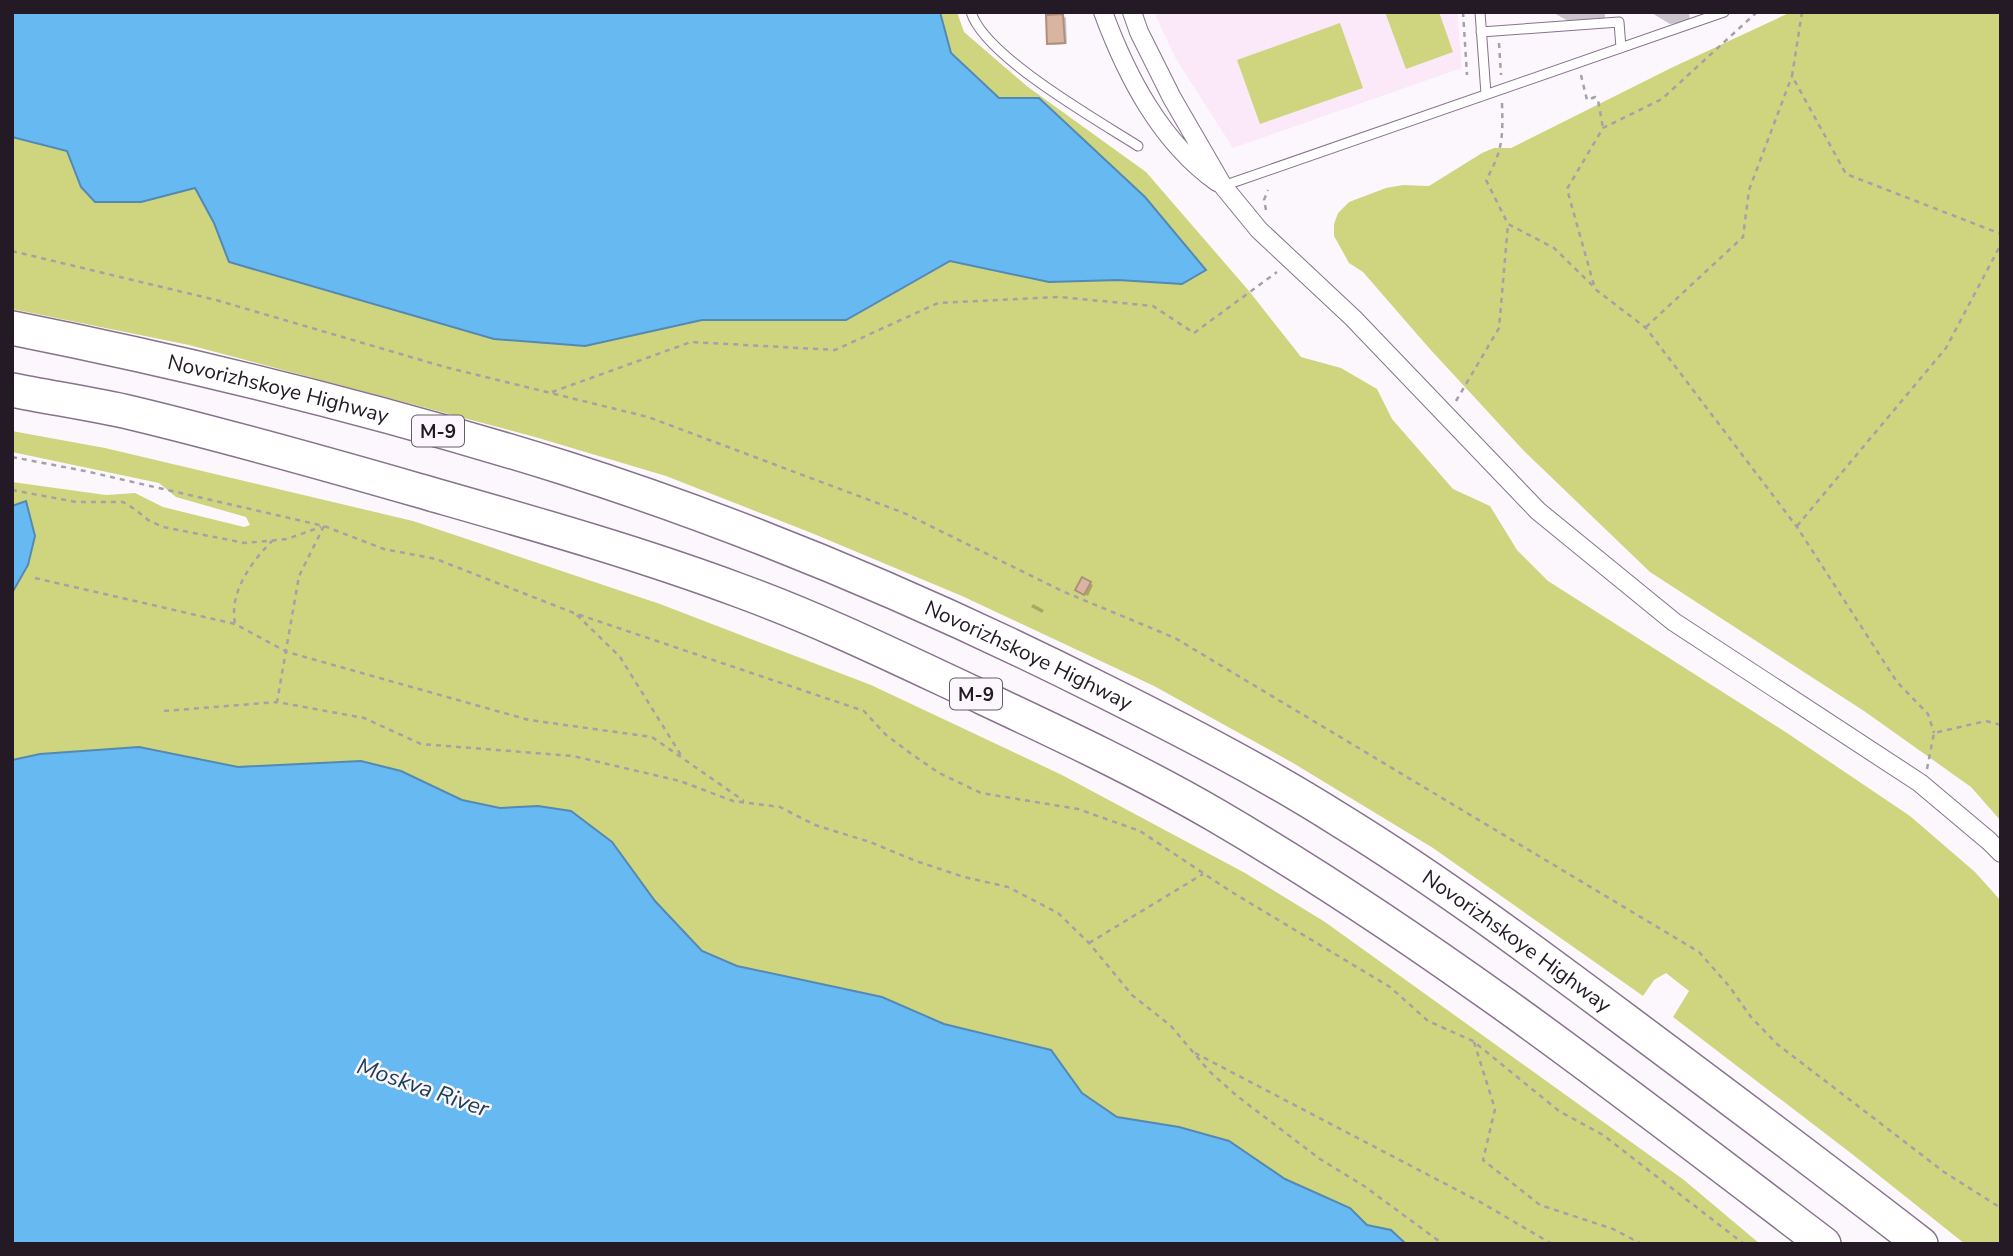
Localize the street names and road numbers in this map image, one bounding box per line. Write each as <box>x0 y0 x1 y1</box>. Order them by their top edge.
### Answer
street label: Novorizhskoye Highway <box>165 348 392 430</box>
road number: М-9 <box>412 416 464 446</box>
street label: Novorizhskoye Highway <box>920 594 1137 717</box>
road number: М-9 <box>950 678 1002 709</box>
street label: Novorizhskoye Highway <box>1417 863 1617 1019</box>

